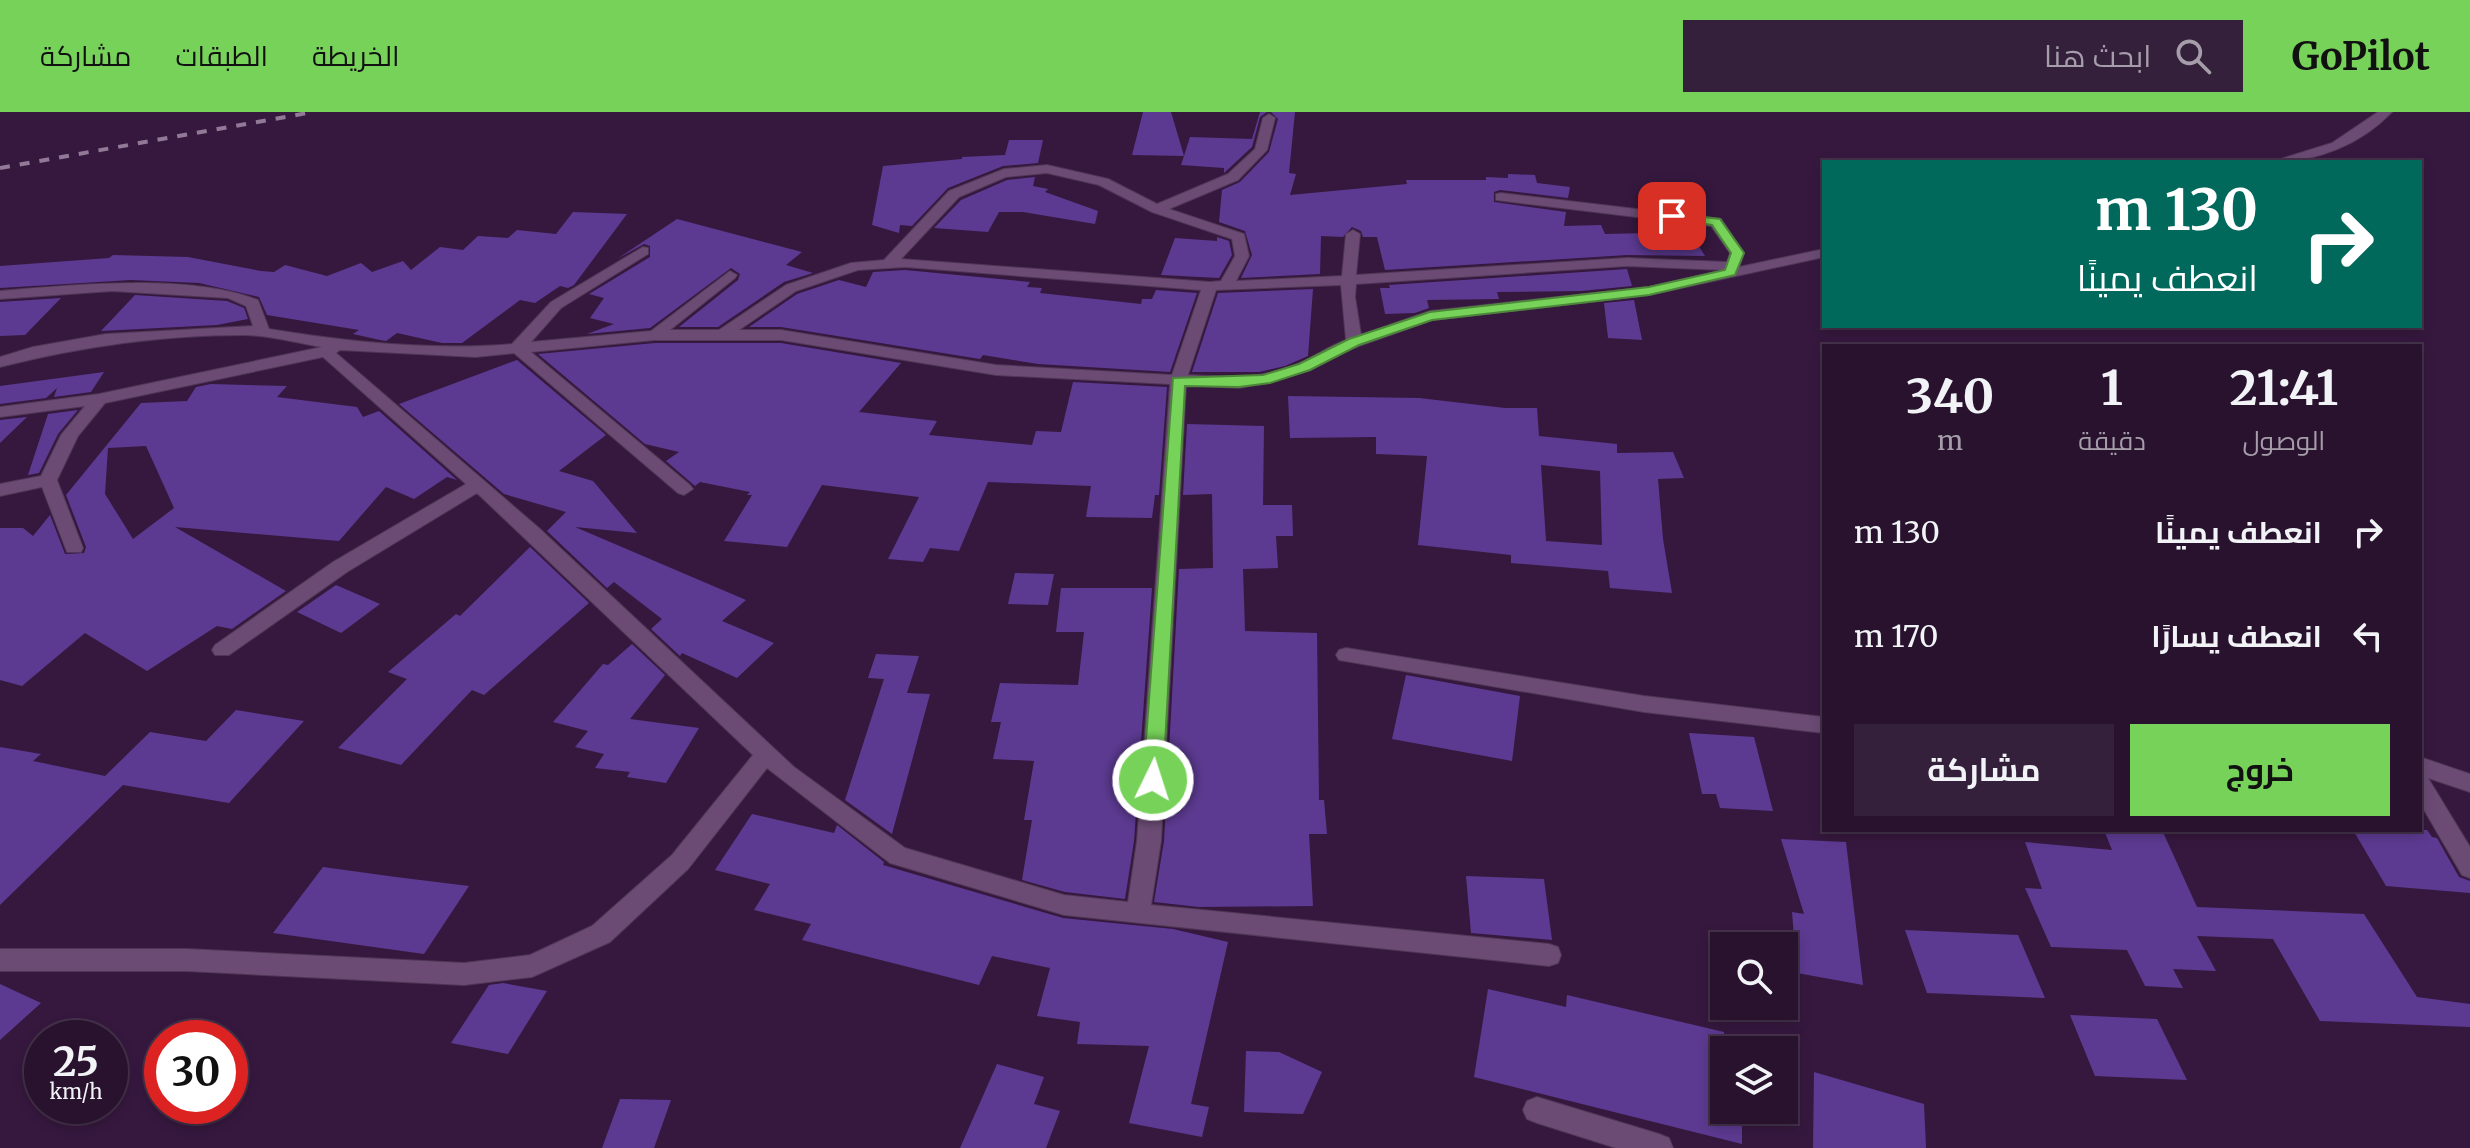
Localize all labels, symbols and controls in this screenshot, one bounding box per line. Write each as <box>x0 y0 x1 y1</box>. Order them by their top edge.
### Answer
search box <box>1683 20 2243 92</box>
text: GoPilot <box>2291 33 2430 80</box>
icon: search <box>2171 34 2215 78</box>
text: ابحث هنا <box>2044 37 2151 75</box>
text: مشاركة <box>40 38 131 74</box>
text: الطبقات <box>175 38 268 74</box>
text: الخريطة <box>312 38 399 74</box>
text: 130 m <box>2095 175 2258 245</box>
pin <box>1638 182 1706 250</box>
icon: right <box>2286 192 2390 296</box>
icon: arrive <box>1650 194 1694 238</box>
text: انعطف يمينًا <box>2077 256 2258 301</box>
text: 1 <box>2101 358 2123 418</box>
text: 21:41 <box>2230 358 2338 418</box>
text: 340 <box>1906 366 1994 426</box>
text: m <box>1937 424 1963 457</box>
text: دقيقة <box>2078 424 2146 457</box>
text: الوصول <box>2242 424 2325 457</box>
icon: right <box>2346 510 2390 554</box>
text: 130 m <box>1854 513 1940 551</box>
text: انعطف يمينًا <box>2155 513 2322 551</box>
icon: left <box>2346 614 2390 658</box>
text: 170 m <box>1854 617 1938 655</box>
text: انعطف يسارًا <box>2151 617 2322 655</box>
button: مشاركة <box>1854 724 2114 816</box>
button: خروج <box>2130 724 2390 816</box>
position arrow <box>1111 738 1195 822</box>
map controls <box>1710 932 1798 1124</box>
button: search <box>1710 932 1798 1020</box>
speed limit sign: 30 <box>144 1020 248 1124</box>
button: layers <box>1710 1036 1798 1124</box>
text: 25 <box>53 1037 99 1087</box>
text: km/h <box>50 1079 102 1104</box>

